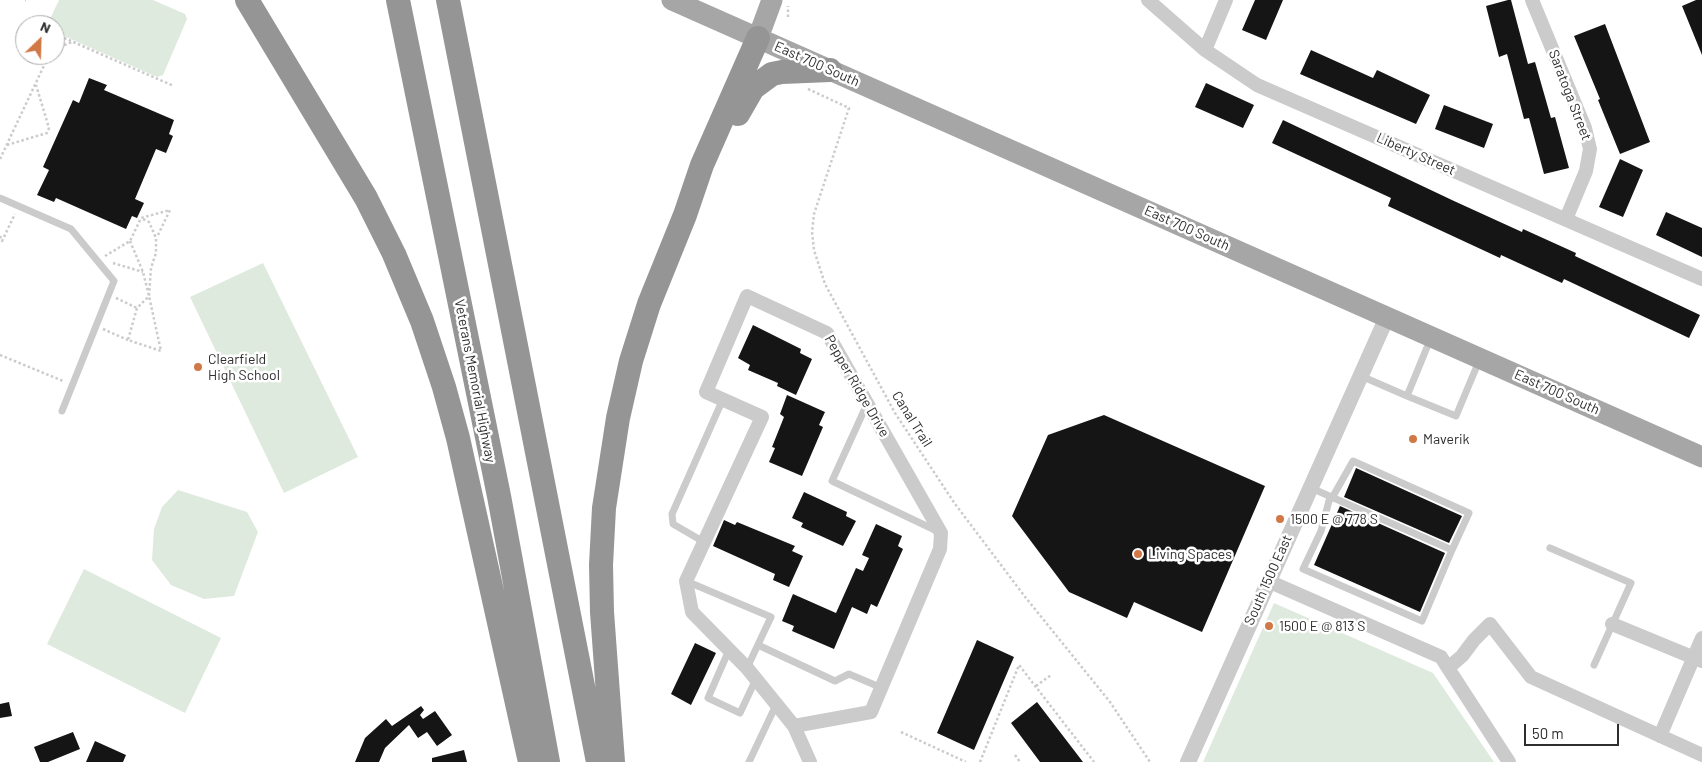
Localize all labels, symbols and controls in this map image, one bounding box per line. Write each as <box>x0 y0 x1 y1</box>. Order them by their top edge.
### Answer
north arrow <box>15 15 65 65</box>
text: N <box>38 17 54 36</box>
street label: East 700 South <box>772 38 862 90</box>
street label: Saratoga Street <box>1545 47 1595 143</box>
street label: Liberty Street <box>1374 129 1458 179</box>
street label: East 700 South <box>1142 202 1232 254</box>
street label: Veterans Memorial Highway <box>451 298 499 464</box>
street label: Pepper Ridge Drive <box>821 332 893 440</box>
place label: Clearfield High School <box>208 351 280 384</box>
marker: Clearfield High School <box>192 361 204 373</box>
street label: East 700 South <box>1512 366 1602 418</box>
street label: Canal Trail <box>888 388 936 450</box>
place label: Maverik <box>1423 431 1470 447</box>
marker: Maverik <box>1407 433 1419 445</box>
place label: 1500 E @ 778 S <box>1290 511 1378 527</box>
marker: 1500 E @ 778 S <box>1274 513 1286 525</box>
street label: South 1500 East <box>1241 532 1295 628</box>
place label: Living Spaces <box>1148 546 1232 562</box>
marker: Living Spaces <box>1132 548 1144 560</box>
place label: 1500 E @ 813 S <box>1279 618 1365 634</box>
marker: 1500 E @ 813 S <box>1263 620 1275 632</box>
scale bar <box>1527 714 1622 746</box>
text: 50 m <box>1532 724 1564 742</box>

